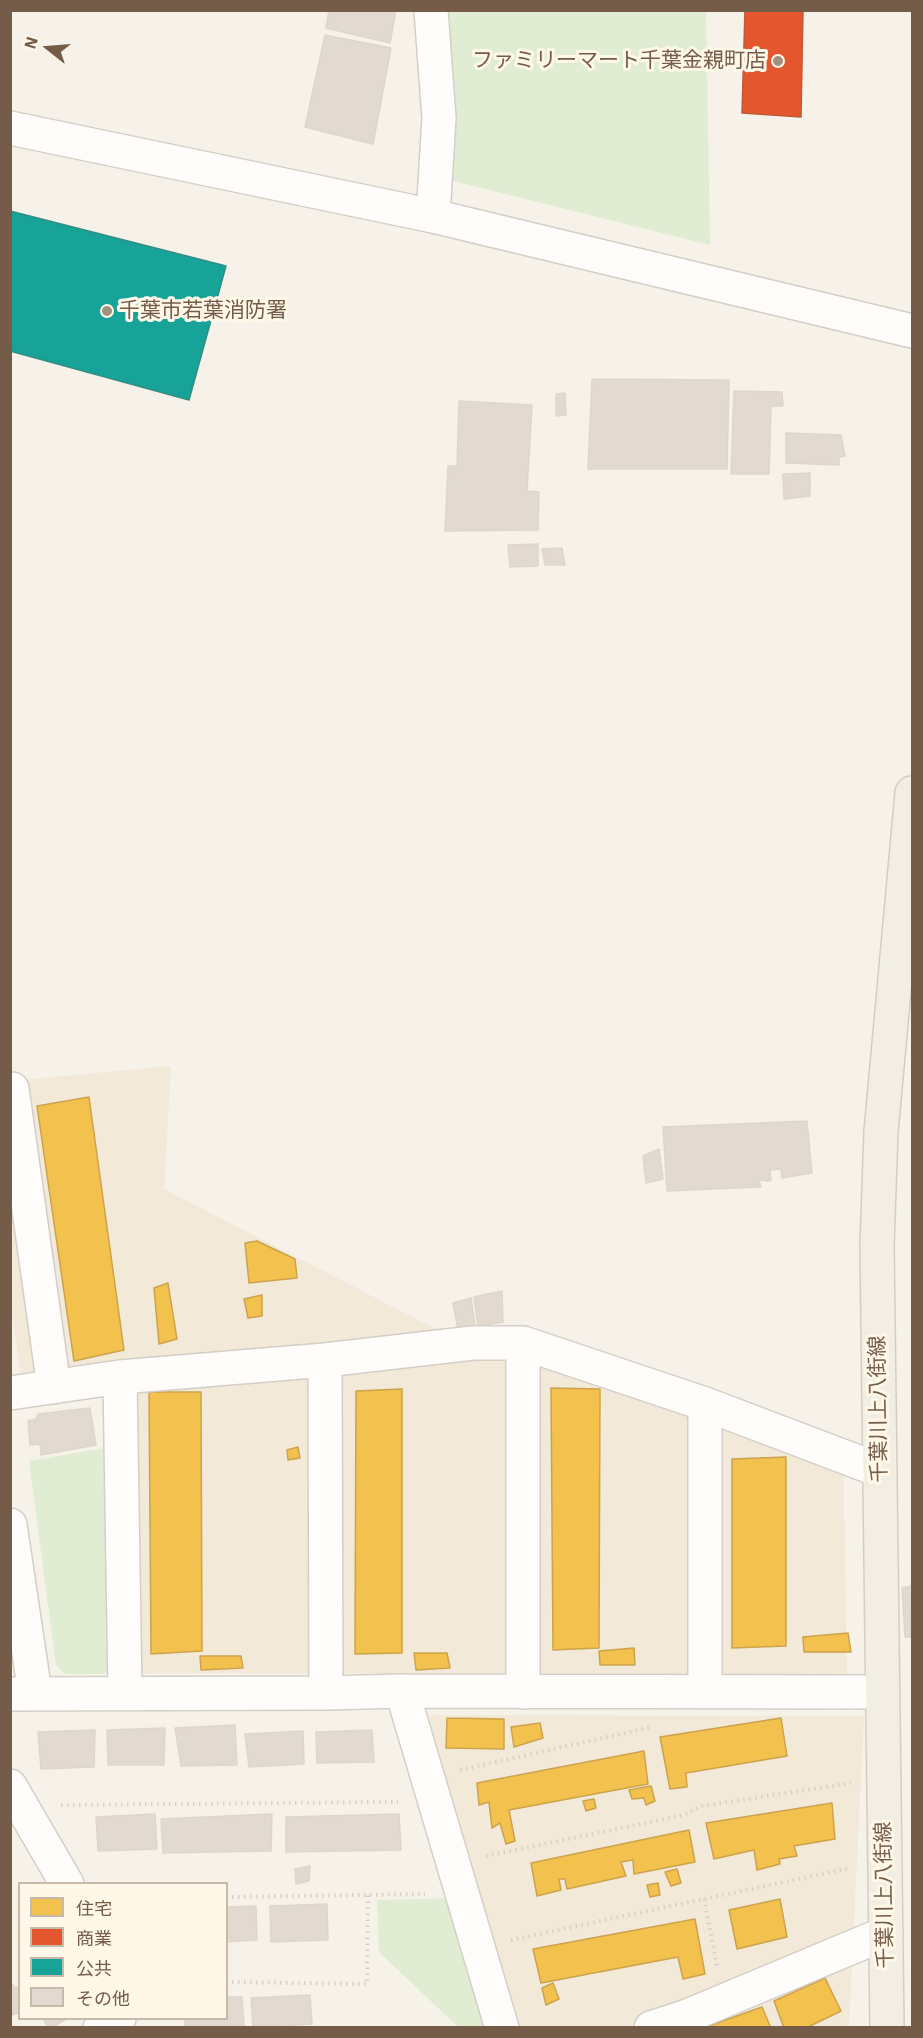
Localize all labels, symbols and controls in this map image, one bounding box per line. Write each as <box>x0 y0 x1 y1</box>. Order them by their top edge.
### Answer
north arrow <box>18 18 78 78</box>
text: N <box>20 34 42 51</box>
place label: ファミリーマート千葉金親町店 <box>472 48 766 74</box>
marker: ファミリーマート千葉金親町店 <box>771 54 785 68</box>
place label: 千葉市若葉消防署 <box>119 298 287 324</box>
marker: 千葉市若葉消防署 <box>100 304 114 318</box>
street label: 千葉川上八街線 <box>865 1335 893 1483</box>
street label: 千葉川上八街線 <box>871 1821 899 1969</box>
legend <box>18 1882 228 2020</box>
text: 住宅 <box>76 1897 112 1920</box>
text: 商業 <box>76 1927 112 1950</box>
text: 公共 <box>76 1957 112 1980</box>
text: その他 <box>76 1987 130 2010</box>

